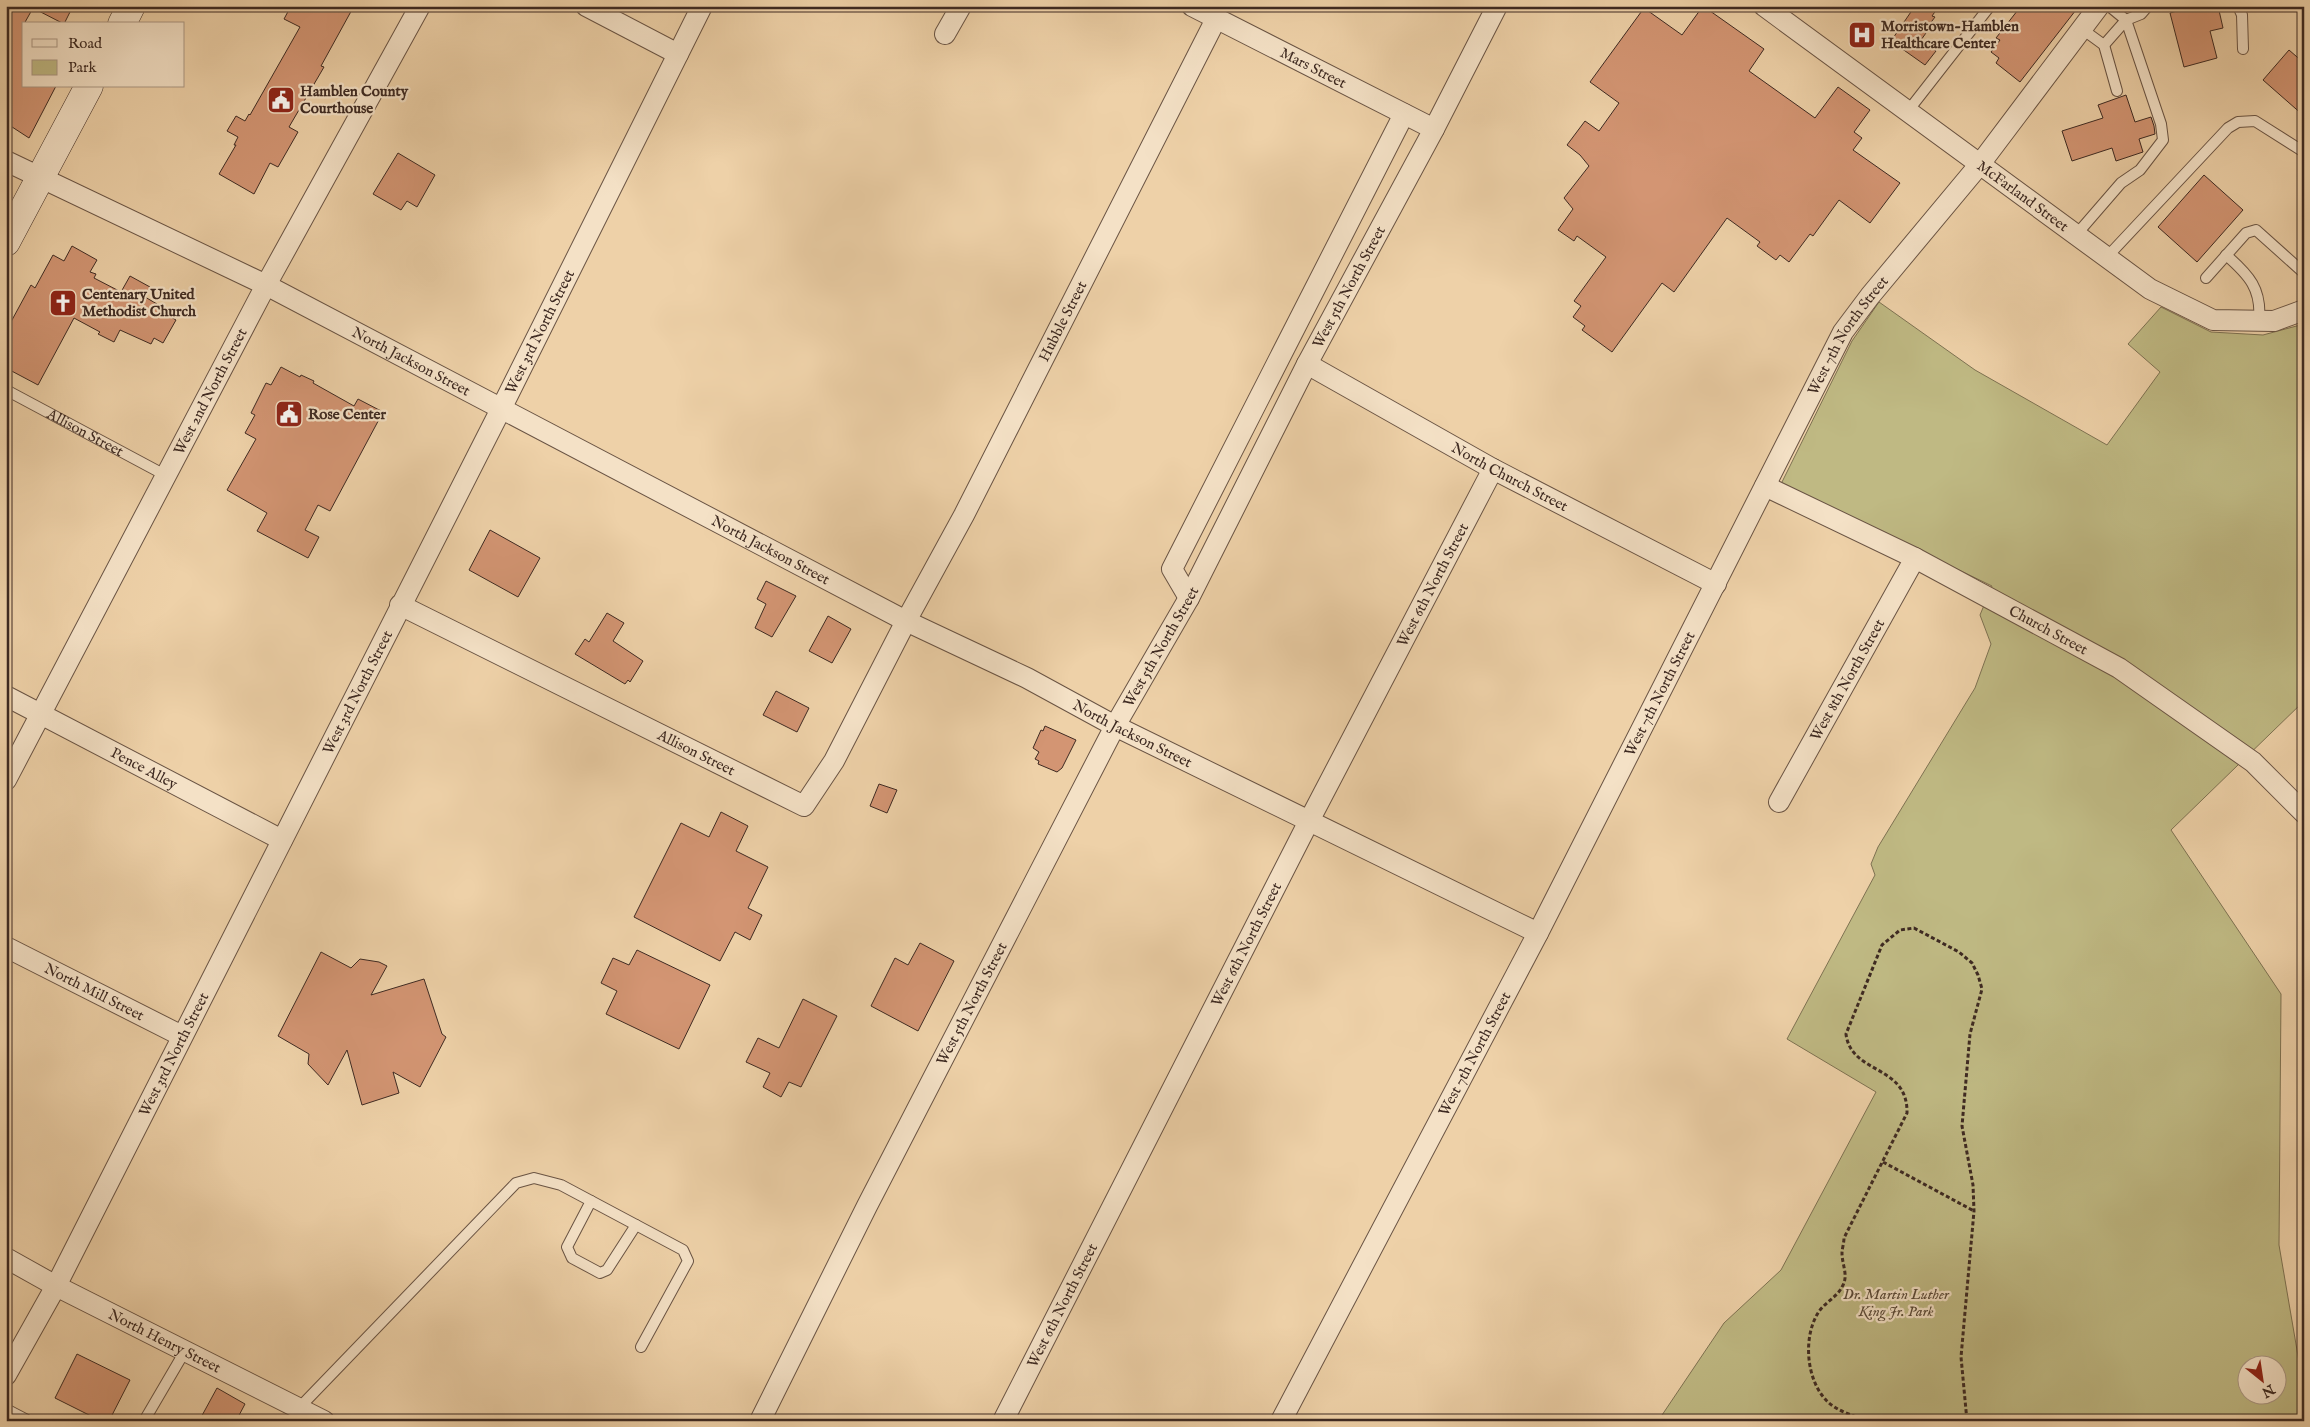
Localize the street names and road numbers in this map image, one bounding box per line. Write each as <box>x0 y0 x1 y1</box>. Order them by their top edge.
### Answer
street label: Mars Street <box>1277 43 1350 92</box>
street label: McFarland Street <box>1973 156 2072 236</box>
street label: West 5th North Street <box>1308 223 1389 351</box>
street label: West 3rd North Street <box>501 266 579 397</box>
street label: West 7th North Street <box>1803 272 1892 398</box>
street label: Hubble Street <box>1034 278 1091 365</box>
street label: North Jackson Street <box>349 322 474 400</box>
street label: West 2nd North Street <box>169 325 251 458</box>
street label: Allison Street <box>43 404 127 461</box>
street label: North Church Street <box>1448 438 1571 516</box>
street label: North Jackson Street <box>708 511 833 589</box>
street label: West 6th North Street <box>1392 520 1473 650</box>
street label: West 5th North Street <box>1119 583 1203 710</box>
street label: Church Street <box>2006 601 2091 659</box>
street label: West 8th North Street <box>1806 616 1889 744</box>
street label: West 3rd North Street <box>318 627 397 757</box>
street label: West 7th North Street <box>1620 628 1699 759</box>
street label: North Jackson Street <box>1070 695 1195 772</box>
street label: Allison Street <box>653 725 738 780</box>
street label: Pence Alley <box>108 743 181 794</box>
street label: West 6th North Street <box>1207 879 1286 1010</box>
street label: West 5th North Street <box>932 939 1011 1068</box>
street label: North Mill Street <box>41 958 147 1025</box>
street label: West 3rd North Street <box>134 989 213 1119</box>
street label: West 7th North Street <box>1434 989 1515 1119</box>
street label: West 6th North Street <box>1023 1240 1102 1370</box>
street label: North Henry Street <box>105 1304 224 1377</box>

